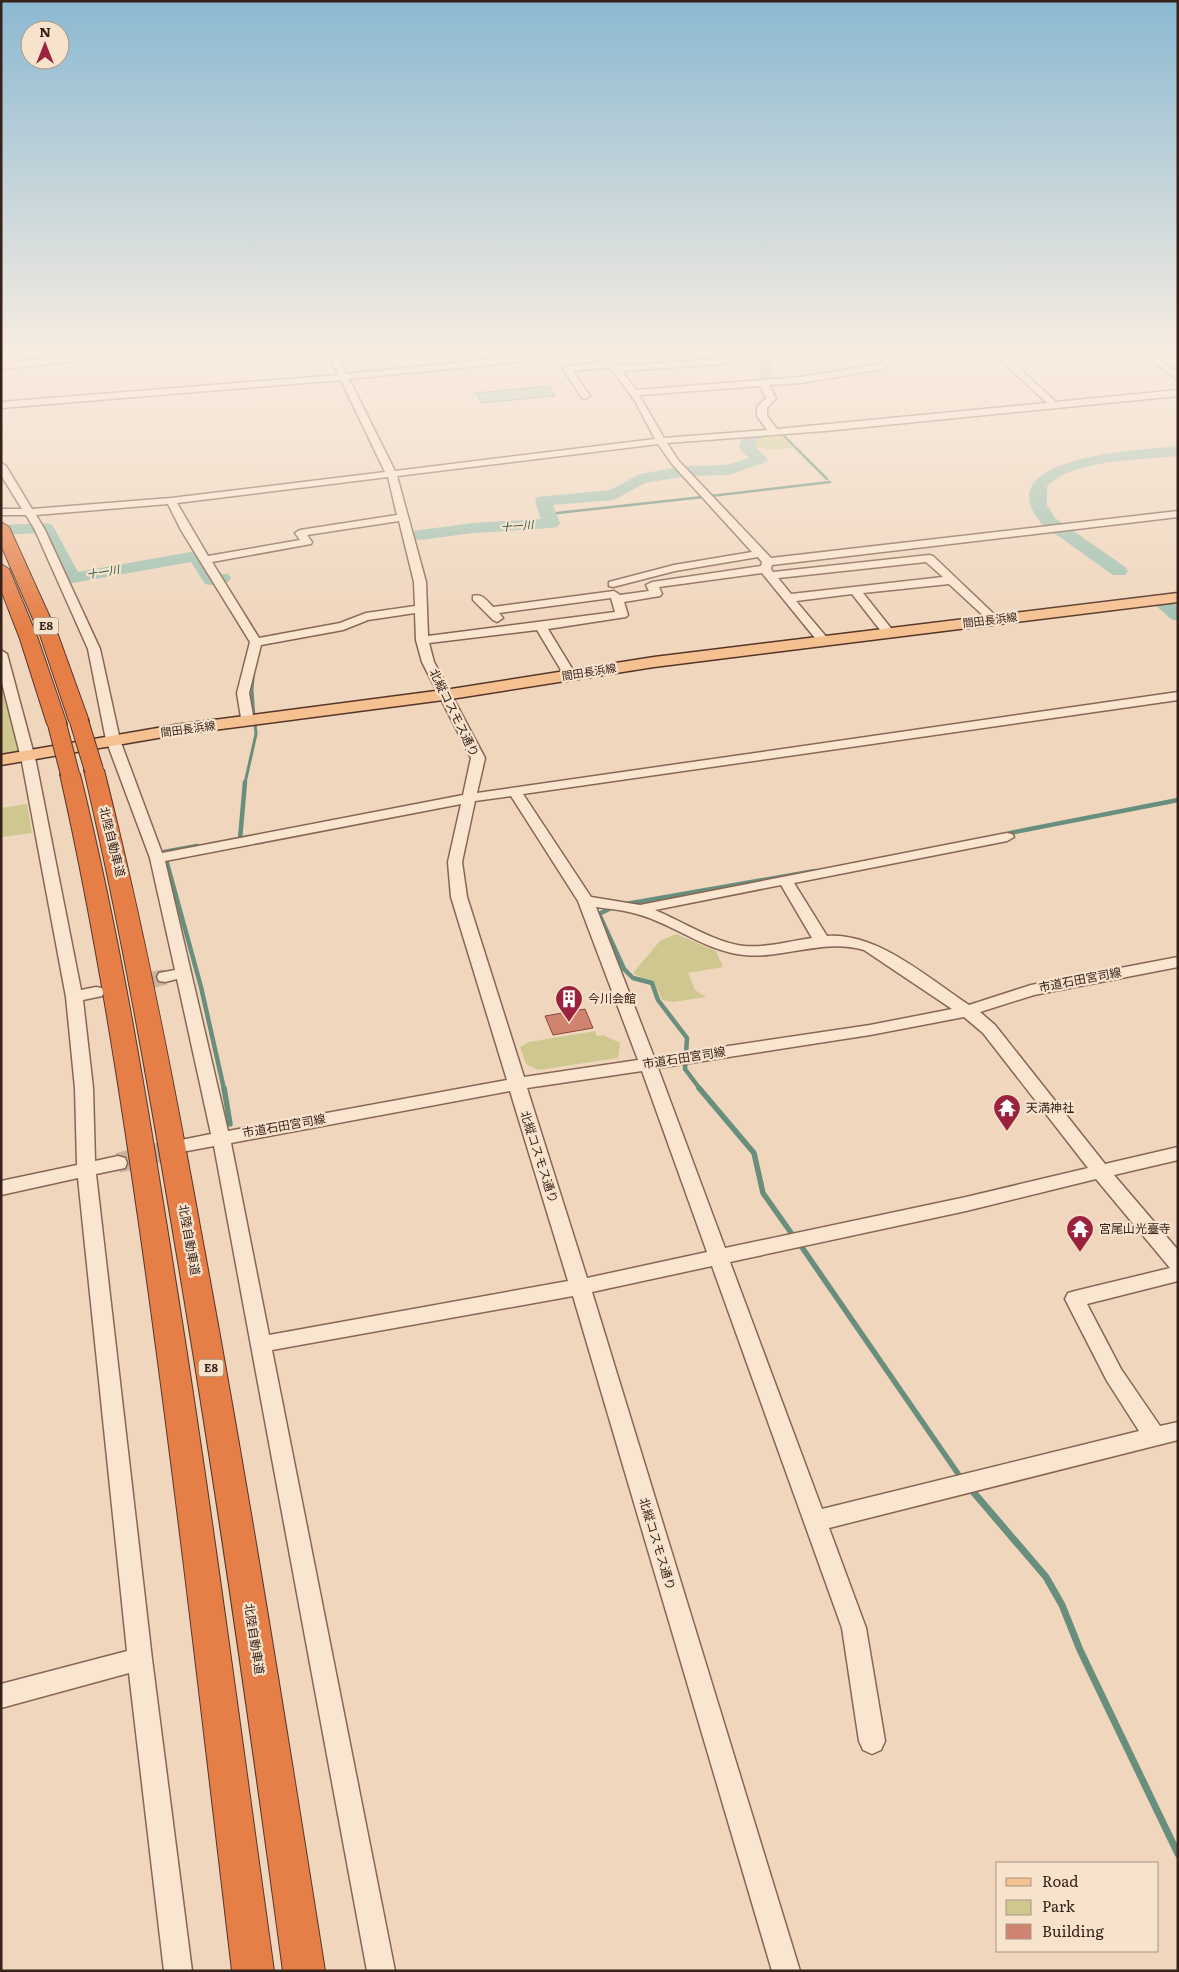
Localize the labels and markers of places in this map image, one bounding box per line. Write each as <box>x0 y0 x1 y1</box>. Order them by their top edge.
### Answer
building icon: 今川会館 <box>554 984 584 1023</box>
place label: 今川会館 <box>588 989 636 1007</box>
temple icon: 天満神社 <box>992 1093 1022 1132</box>
place label: 天満神社 <box>1026 1098 1074 1116</box>
temple icon: 宮尾山光臺寺 <box>1065 1214 1095 1253</box>
place label: 宮尾山光臺寺 <box>1099 1219 1171 1237</box>

